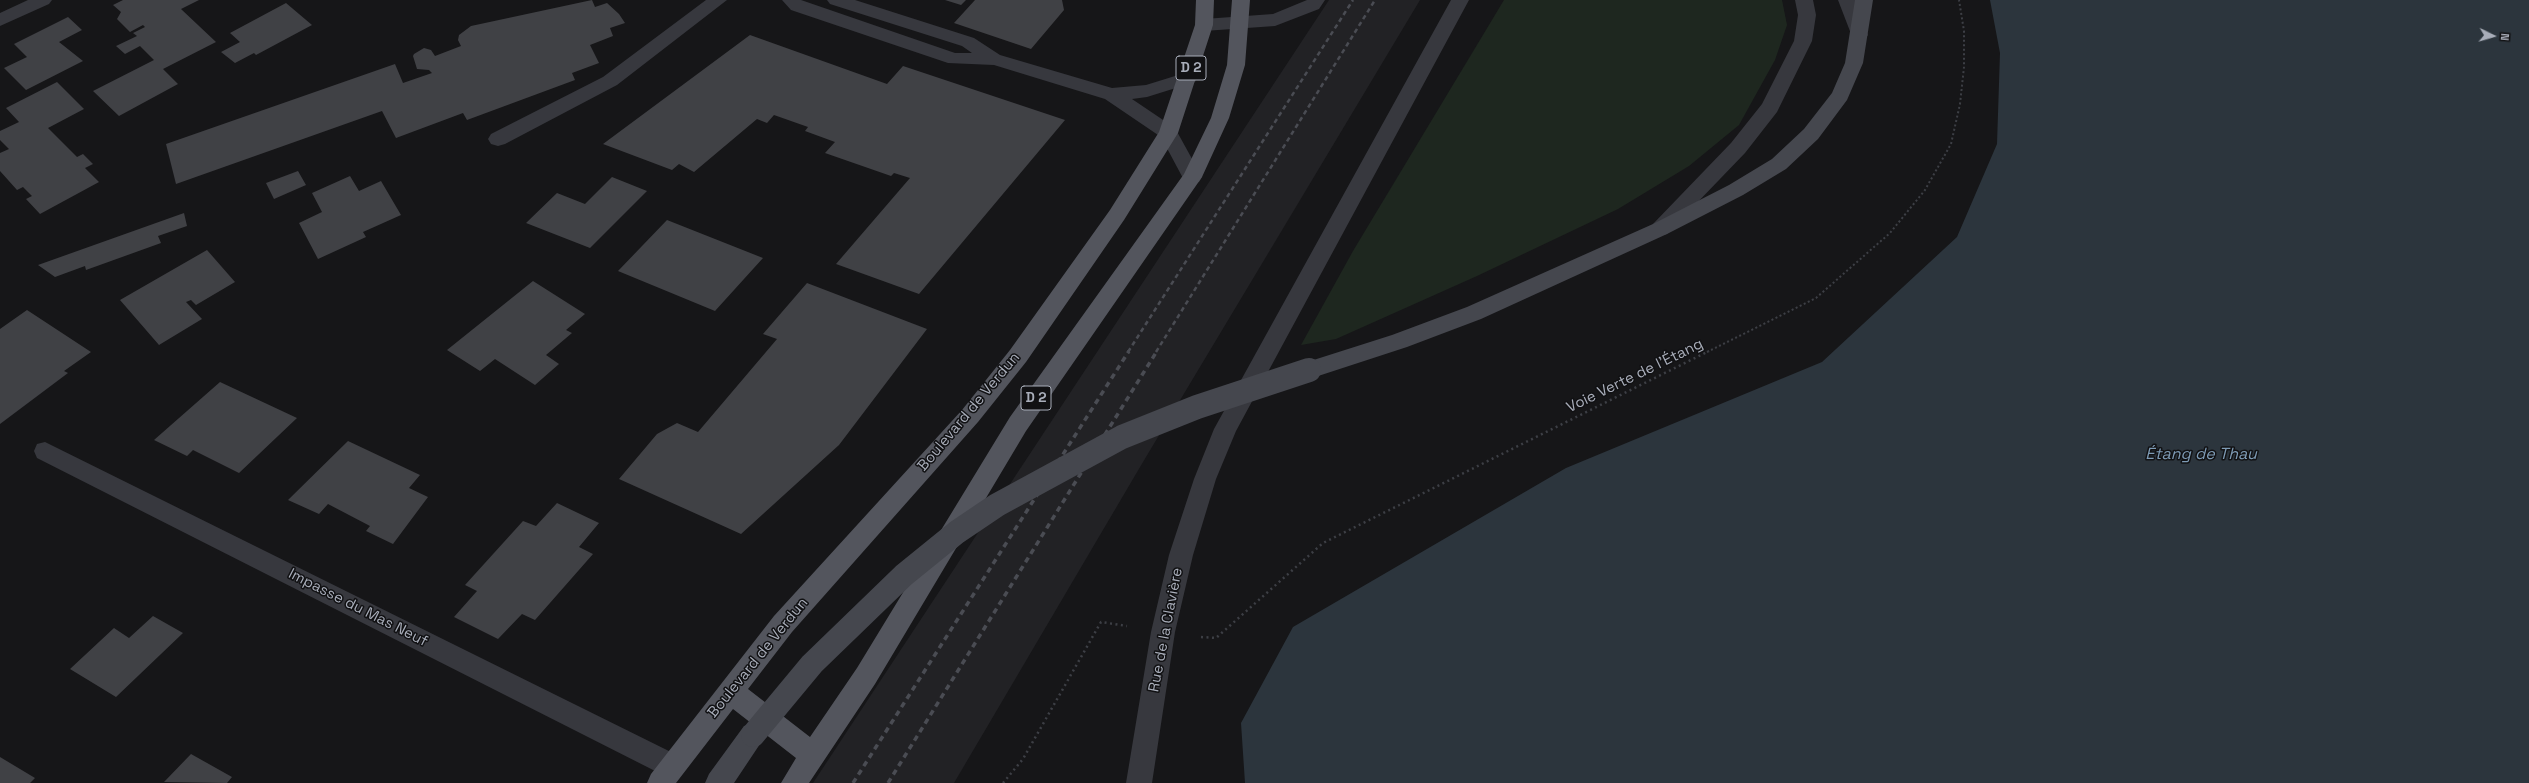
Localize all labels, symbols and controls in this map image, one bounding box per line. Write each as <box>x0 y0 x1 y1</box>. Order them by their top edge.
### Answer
north arrow <box>2473 16 2513 56</box>
text: N <box>2498 33 2512 41</box>
road number: D 2 <box>1176 56 1206 80</box>
street label: Voie Verte de l'Étang <box>1564 335 1706 417</box>
street label: Boulevard de Verdun <box>914 349 1024 475</box>
road number: D 2 <box>1021 386 1051 410</box>
water label: Étang de Thau <box>2145 445 2257 465</box>
street label: Impasse du Mas Neuf <box>285 565 431 651</box>
street label: Rue de la Clavière <box>1145 566 1187 694</box>
street label: Boulevard de Verdun <box>704 594 812 722</box>

